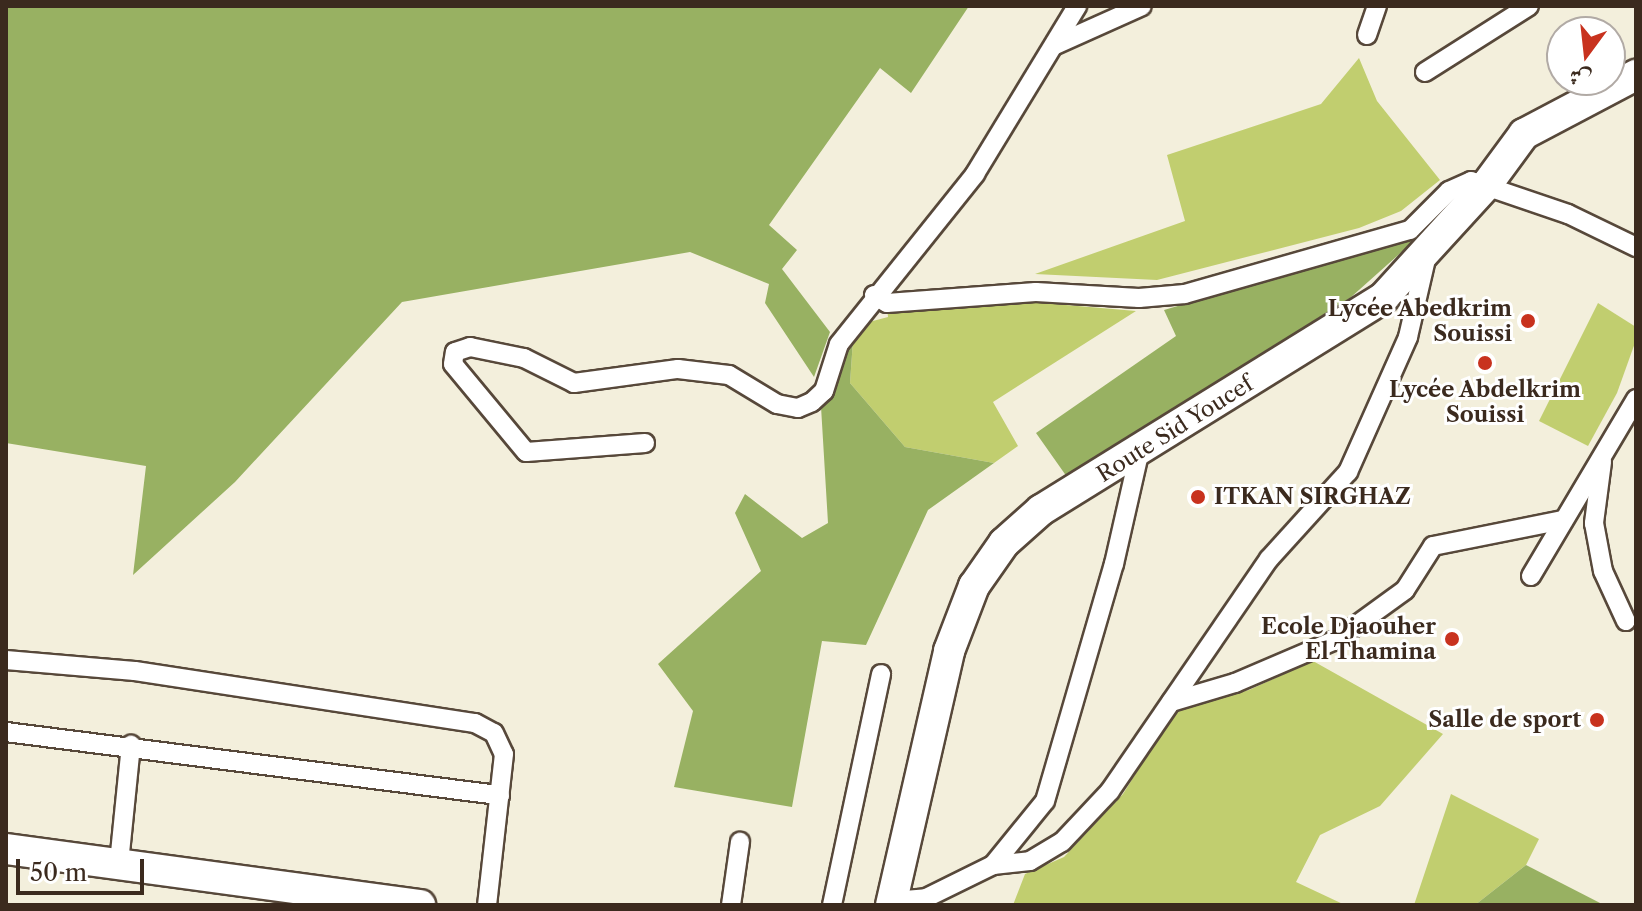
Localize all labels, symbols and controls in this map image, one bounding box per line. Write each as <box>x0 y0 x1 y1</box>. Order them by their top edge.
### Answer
north arrow <box>1546 16 1626 96</box>
text: ش <box>1566 62 1594 94</box>
place label: Lycée Abedkrim Souissi <box>1327 295 1512 346</box>
marker: Lycée Abedkrim Souissi <box>1519 312 1537 330</box>
marker: Lycée Abdelkrim Souissi <box>1476 354 1494 372</box>
street label: Route Sid Youcef <box>1092 370 1258 488</box>
place label: Lycée Abdelkrim Souissi <box>1389 376 1581 428</box>
place label: ITKAN SIRGHAZ <box>1214 484 1411 510</box>
marker: ITKAN SIRGHAZ <box>1189 488 1207 506</box>
place label: Ecole Djaouher El Thamina <box>1261 613 1436 664</box>
marker: Ecole Djaouher El Thamina <box>1443 630 1461 648</box>
place label: Salle de sport <box>1428 707 1581 733</box>
marker: Salle de sport <box>1588 711 1606 729</box>
scale bar <box>20 843 148 893</box>
text: 50 m <box>30 858 87 887</box>

